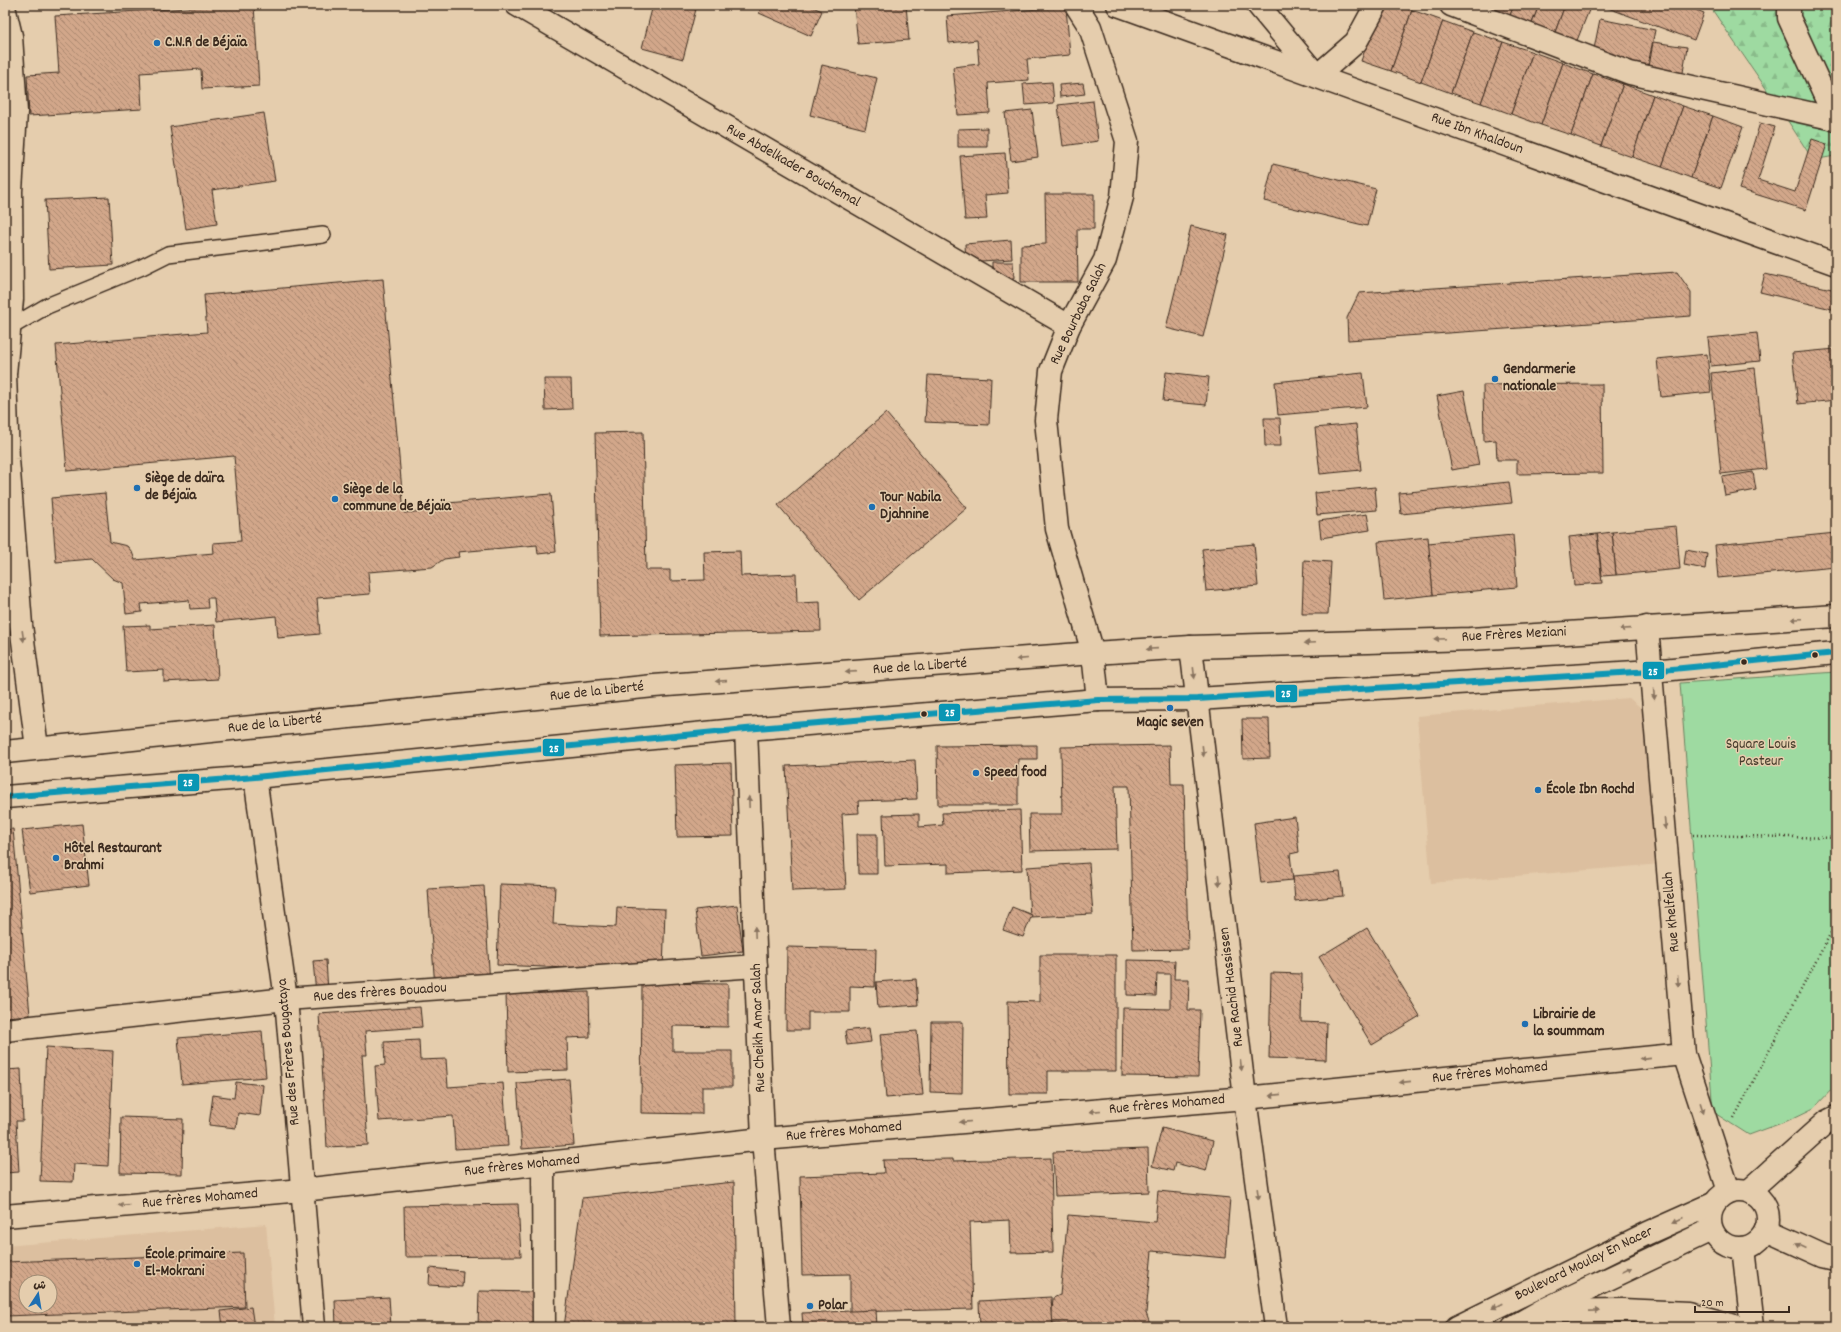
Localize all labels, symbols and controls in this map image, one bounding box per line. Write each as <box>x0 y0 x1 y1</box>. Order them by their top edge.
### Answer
place label: C.N.R de Béjaïa <box>165 32 248 54</box>
marker: C.N.R de Béjaïa <box>152 38 162 48</box>
street label: Rue Ibn Khaldoun <box>1428 107 1526 161</box>
street label: Rue Abdelkader Bouchemal <box>722 118 865 214</box>
street label: Rue Bourbaba Salah <box>1045 259 1113 369</box>
place label: Gendarmerie nationale <box>1503 359 1576 398</box>
marker: Gendarmerie nationale <box>1490 374 1500 384</box>
place label: Siège de daïra de Béjaïa <box>145 468 225 507</box>
place label: Siège de la commune de Béjaïa <box>343 479 452 518</box>
marker: Siège de daïra de Béjaïa <box>132 483 142 493</box>
place label: Tour Nabila Djahnine <box>880 487 942 526</box>
marker: Siège de la commune de Béjaïa <box>330 494 340 504</box>
marker: Tour Nabila Djahnine <box>867 502 877 512</box>
one-way arrow <box>1791 615 1803 622</box>
street label: Rue Frères Meziani <box>1461 621 1567 649</box>
one-way arrow <box>1619 625 1631 632</box>
one-way arrow <box>19 630 26 642</box>
one-way arrow <box>1434 636 1446 643</box>
one-way arrow <box>1303 640 1316 646</box>
one-way arrow <box>1146 646 1158 653</box>
unlabelled marker <box>1810 650 1820 660</box>
street label: Rue de la Liberté <box>872 653 968 681</box>
one-way arrow <box>1016 656 1028 663</box>
unlabelled marker <box>1739 657 1749 667</box>
line badge: 25 <box>1642 661 1665 680</box>
text: 25 <box>1648 665 1658 681</box>
one-way arrow <box>1191 666 1197 679</box>
one-way arrow <box>845 669 857 676</box>
street label: Rue de la Liberté <box>549 676 645 708</box>
one-way arrow <box>715 678 727 685</box>
line badge: 25 <box>1275 684 1298 703</box>
text: 25 <box>1281 687 1291 703</box>
one-way arrow <box>1650 688 1657 700</box>
line badge: 25 <box>938 703 961 722</box>
marker: Magic seven <box>1165 703 1175 713</box>
text: 25 <box>945 706 955 722</box>
street label: Rue de la Liberté <box>227 708 323 740</box>
unlabelled marker <box>919 709 929 719</box>
place label: Magic seven <box>1136 712 1204 734</box>
park label: Square Louis Pasteur <box>1726 734 1796 773</box>
line badge: 25 <box>542 738 565 757</box>
text: 25 <box>549 742 559 758</box>
one-way arrow <box>1200 745 1207 757</box>
place label: Speed food <box>984 762 1047 784</box>
marker: Speed food <box>971 768 981 778</box>
line badge: 25 <box>177 773 200 792</box>
text: 25 <box>183 776 193 792</box>
place label: École Ibn Rochd <box>1546 779 1635 801</box>
marker: École Ibn Rochd <box>1533 785 1543 795</box>
one-way arrow <box>746 795 752 808</box>
one-way arrow <box>1661 817 1668 830</box>
place label: Hôtel Restaurant Brahmi <box>64 838 162 877</box>
marker: Hôtel Restaurant Brahmi <box>51 853 61 863</box>
street label: Rue Khelfellah <box>1658 871 1686 953</box>
one-way arrow <box>1216 874 1222 886</box>
one-way arrow <box>751 926 758 938</box>
street label: Rue Rachid Hassissen <box>1214 926 1250 1048</box>
street label: Rue Cheikh Amar Salah <box>746 963 772 1093</box>
one-way arrow <box>1675 975 1682 987</box>
street label: Rue des Frères Bougataya <box>272 977 306 1126</box>
street label: Rue des frères Bouadou <box>312 977 448 1009</box>
place label: Librairie de la soummam <box>1533 1004 1604 1043</box>
marker: Librairie de la soummam <box>1520 1019 1530 1029</box>
one-way arrow <box>1639 1054 1651 1061</box>
street label: Rue frères Mohamed <box>1431 1056 1549 1090</box>
one-way arrow <box>1238 1059 1244 1071</box>
one-way arrow <box>1399 1079 1411 1085</box>
street label: Rue frères Mohamed <box>1108 1089 1226 1121</box>
one-way arrow <box>1269 1092 1281 1098</box>
one-way arrow <box>1699 1102 1705 1114</box>
one-way arrow <box>1089 1107 1101 1114</box>
street label: Rue frères Mohamed <box>785 1116 903 1148</box>
one-way arrow <box>959 1118 971 1125</box>
street label: Rue frères Mohamed <box>463 1149 581 1183</box>
street label: Rue frères Mohamed <box>141 1183 259 1215</box>
one-way arrow <box>1255 1188 1261 1200</box>
one-way arrow <box>118 1202 130 1209</box>
one-way arrow <box>1671 1217 1683 1223</box>
street label: Boulevard Moulay En Nacer <box>1511 1221 1657 1307</box>
one-way arrow <box>1794 1242 1806 1248</box>
place label: École primaire El-Mokrani <box>145 1244 226 1283</box>
marker: École primaire El-Mokrani <box>132 1259 142 1269</box>
one-way arrow <box>1621 1267 1633 1273</box>
north arrow <box>18 1274 58 1314</box>
text: ش <box>32 1277 47 1295</box>
scale bar <box>1695 1288 1789 1314</box>
place label: Polar <box>818 1295 848 1317</box>
text: 20 m <box>1701 1295 1724 1312</box>
marker: Polar <box>805 1301 815 1311</box>
one-way arrow <box>1492 1303 1503 1309</box>
one-way arrow <box>1588 1308 1601 1314</box>

